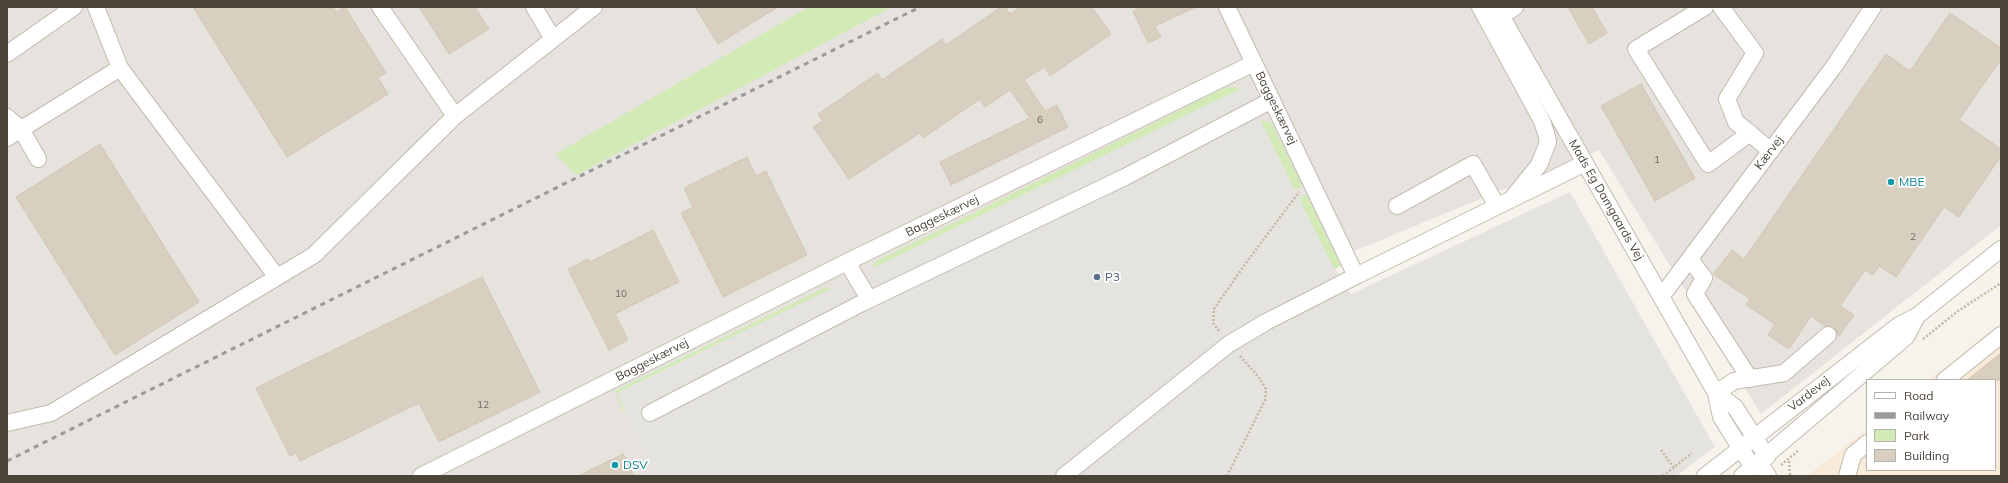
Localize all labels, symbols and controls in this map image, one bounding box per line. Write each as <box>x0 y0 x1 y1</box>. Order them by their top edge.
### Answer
street label: Baggeskærvej <box>1252 69 1300 147</box>
house number: 6 <box>1037 114 1043 126</box>
street label: Kærvej <box>1752 133 1786 173</box>
street label: Mads Eg Damgaards Vej <box>1565 137 1647 263</box>
house number: 1 <box>1654 154 1660 166</box>
place label: MBE <box>1899 175 1925 189</box>
marker: MBE <box>1886 177 1896 187</box>
street label: Baggeskærvej <box>903 192 981 240</box>
house number: 2 <box>1910 231 1916 243</box>
place label: P3 <box>1105 270 1120 284</box>
marker: P3 <box>1092 272 1102 282</box>
house number: 10 <box>615 288 627 300</box>
street label: Baggeskærvej <box>613 336 691 384</box>
street label: Vardevej <box>1785 373 1833 415</box>
legend <box>1866 379 1996 471</box>
text: Road <box>1904 388 1933 403</box>
house number: 12 <box>477 399 489 411</box>
text: Railway <box>1904 408 1949 423</box>
text: Park <box>1904 428 1929 443</box>
text: Building <box>1904 448 1949 463</box>
place label: DSV <box>623 458 648 472</box>
marker: DSV <box>610 460 620 470</box>

